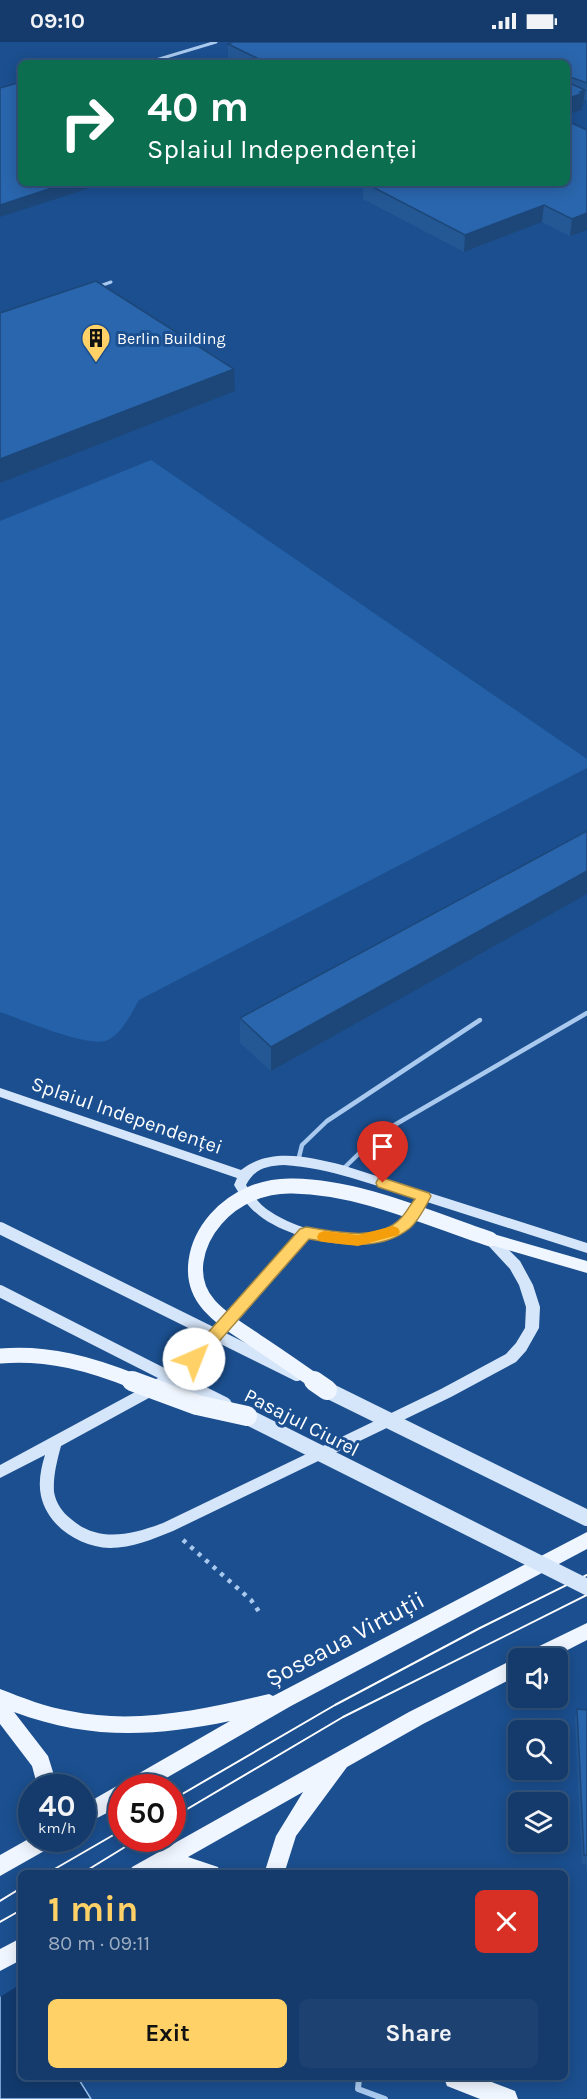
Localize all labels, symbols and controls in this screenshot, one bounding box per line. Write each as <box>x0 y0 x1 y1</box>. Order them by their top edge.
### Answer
text: 09:10 <box>30 8 85 34</box>
text: 40 m <box>147 82 249 132</box>
icon: right <box>48 84 126 162</box>
text: Splaiul Independenței <box>147 133 418 165</box>
building icon: Berlin Building <box>80 322 112 364</box>
place label: Berlin Building <box>117 329 225 348</box>
street label: Splaiul Independenței <box>28 1072 225 1159</box>
pin <box>357 1121 408 1183</box>
icon: arrive <box>366 1130 399 1163</box>
position arrow <box>162 1327 226 1391</box>
street label: Pasajul Ciurel <box>241 1384 363 1461</box>
street label: Șoseaua Virtuții <box>261 1585 429 1693</box>
map controls <box>508 1648 568 1852</box>
button: sound <box>508 1648 568 1708</box>
button: search <box>508 1720 568 1780</box>
speed limit sign: 50 <box>108 1774 186 1852</box>
text: 40 <box>39 1788 75 1824</box>
button: layers <box>508 1792 568 1852</box>
text: km/h <box>38 1819 76 1837</box>
text: 1 min <box>48 1888 138 1930</box>
button: close <box>475 1890 538 1953</box>
text: 80 m · 09:11 <box>48 1932 150 1955</box>
button: Exit <box>48 1999 287 2068</box>
button: Share <box>299 1999 538 2068</box>

